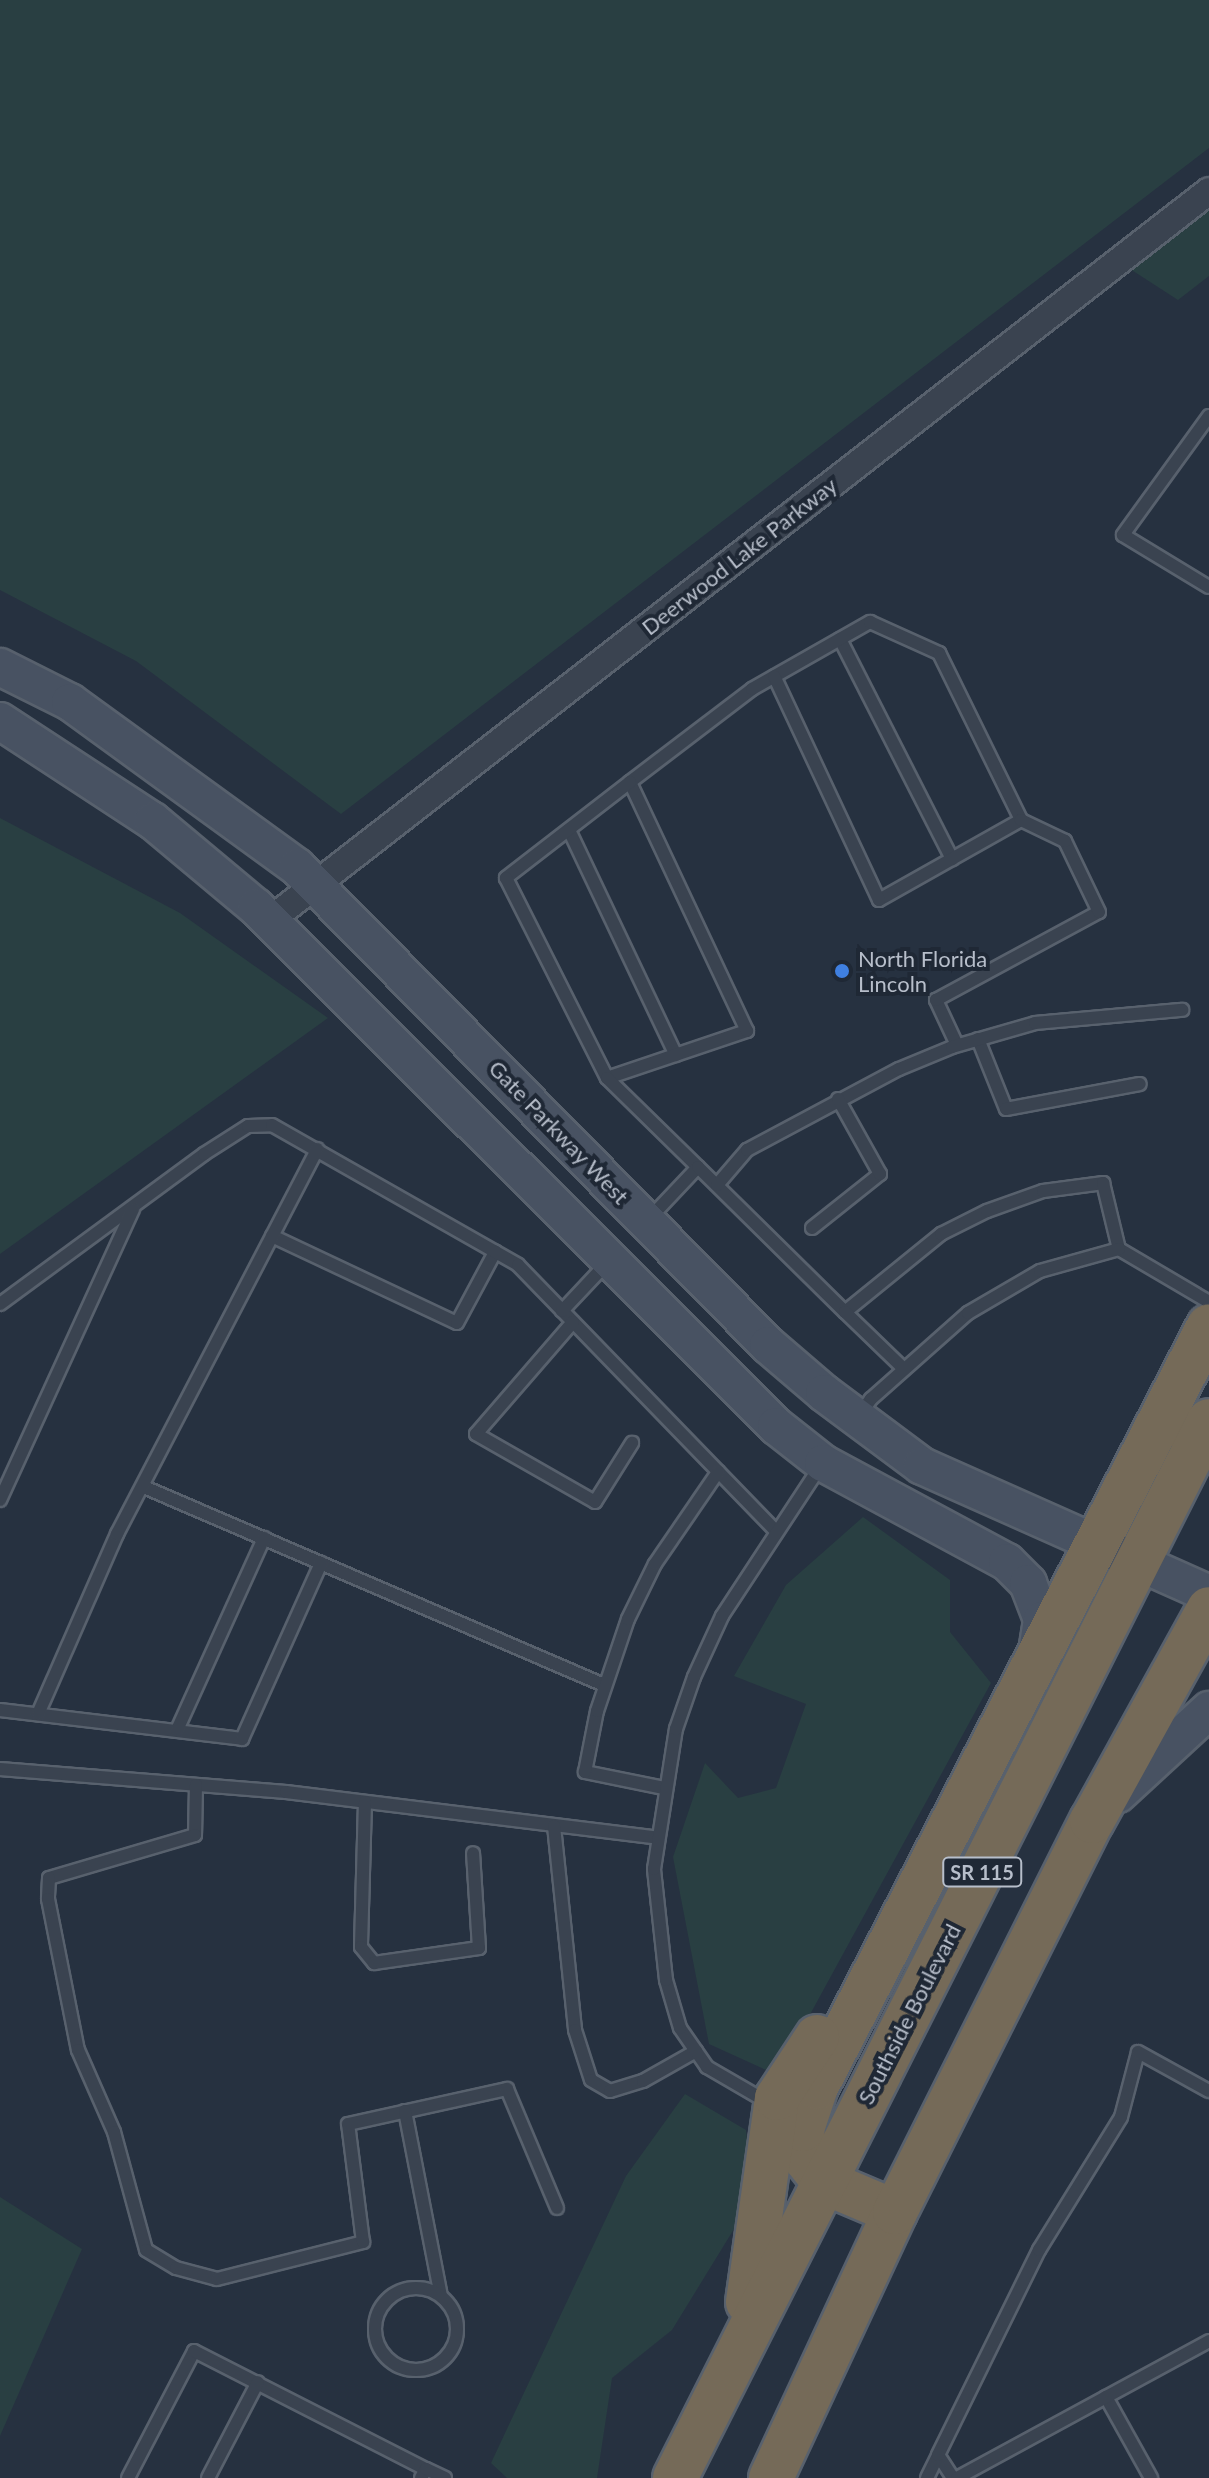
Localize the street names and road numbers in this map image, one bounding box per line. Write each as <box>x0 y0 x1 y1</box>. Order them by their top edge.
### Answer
street label: Deerwood Lake Parkway <box>636 472 842 640</box>
street label: Gate Parkway West <box>483 1054 635 1210</box>
road number: SR 115 <box>942 1856 1022 1888</box>
street label: Southside Boulevard <box>852 1920 966 2108</box>

